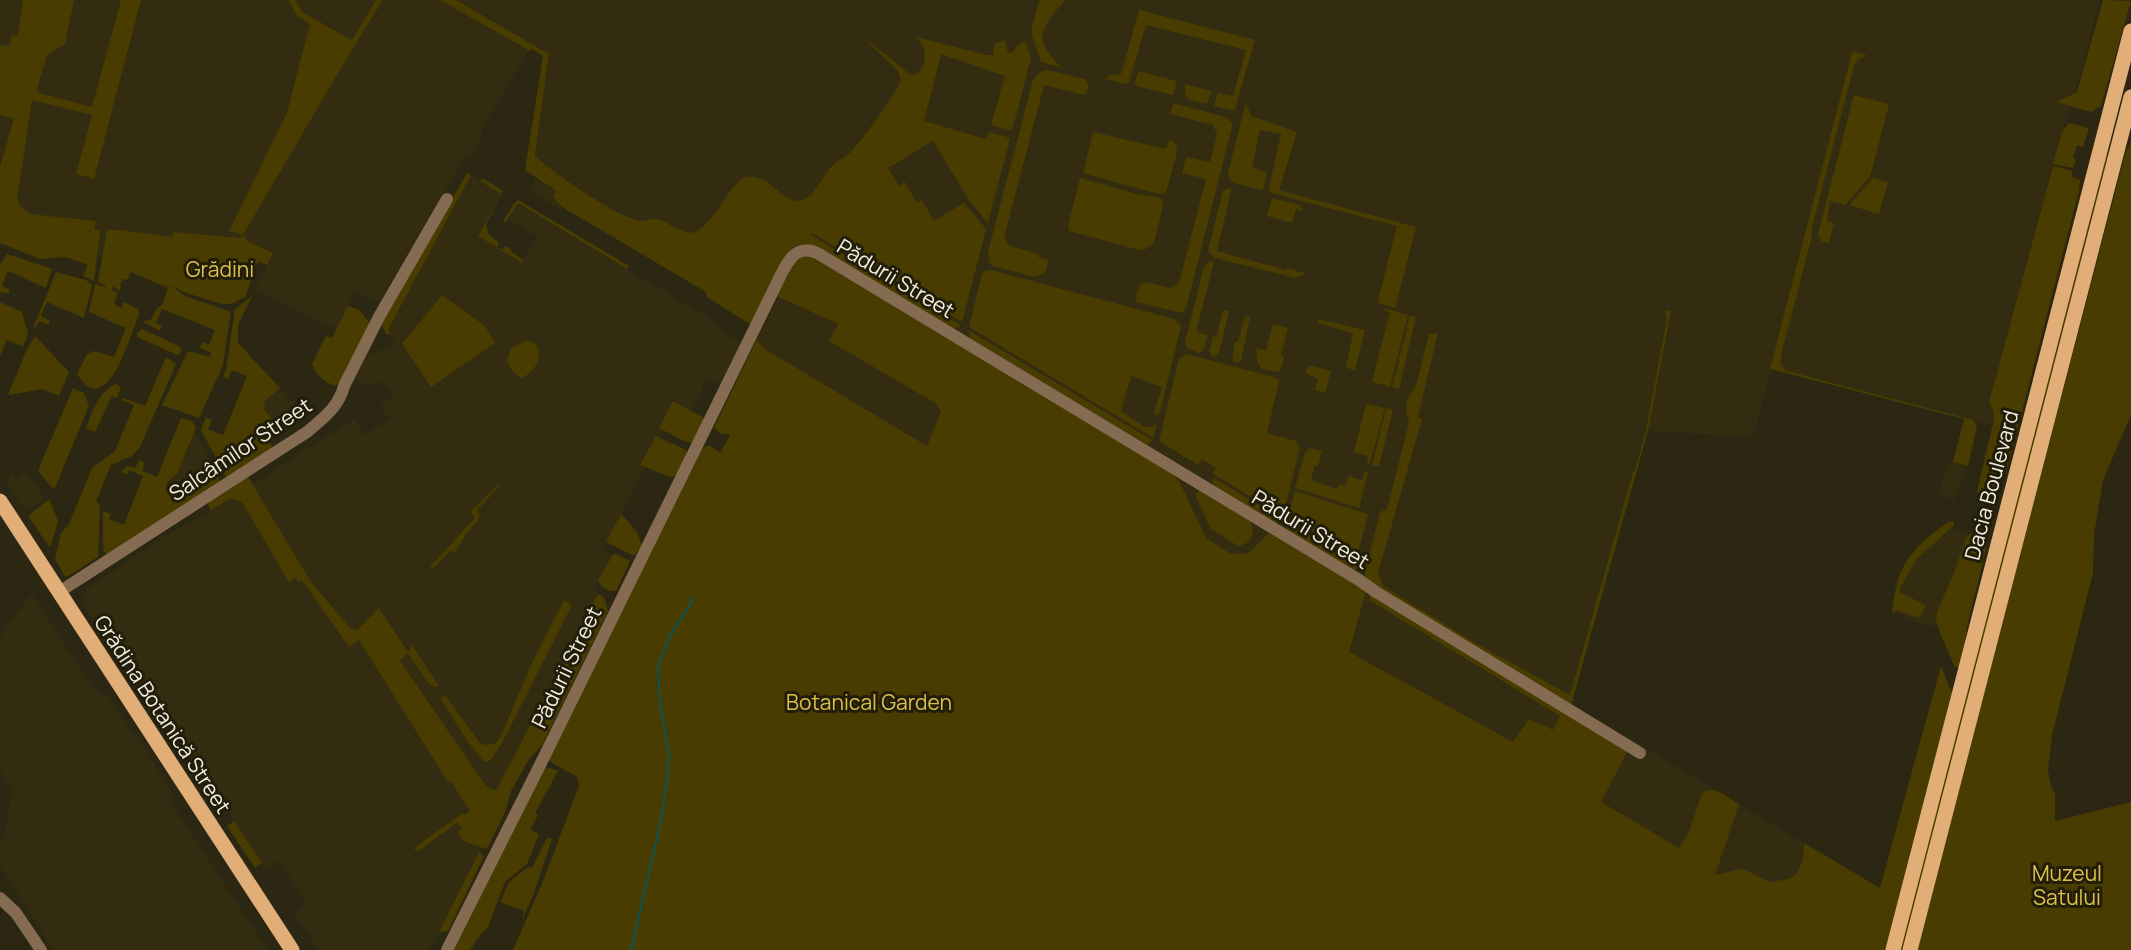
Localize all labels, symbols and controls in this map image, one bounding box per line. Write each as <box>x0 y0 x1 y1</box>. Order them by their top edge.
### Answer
street label: Pădurii Street <box>832 232 960 324</box>
park label: Grădini <box>186 255 254 283</box>
street label: Salcâmilor Street <box>163 391 317 507</box>
street label: Dacia Boulevard <box>1958 407 2024 563</box>
street label: Pădurii Street <box>1247 483 1375 575</box>
street label: Pădurii Street <box>524 602 608 732</box>
street label: Grădina Botanică Street <box>88 609 238 819</box>
park label: Botanical Garden <box>786 688 952 716</box>
park label: Muzeul Satului <box>2032 859 2102 911</box>

